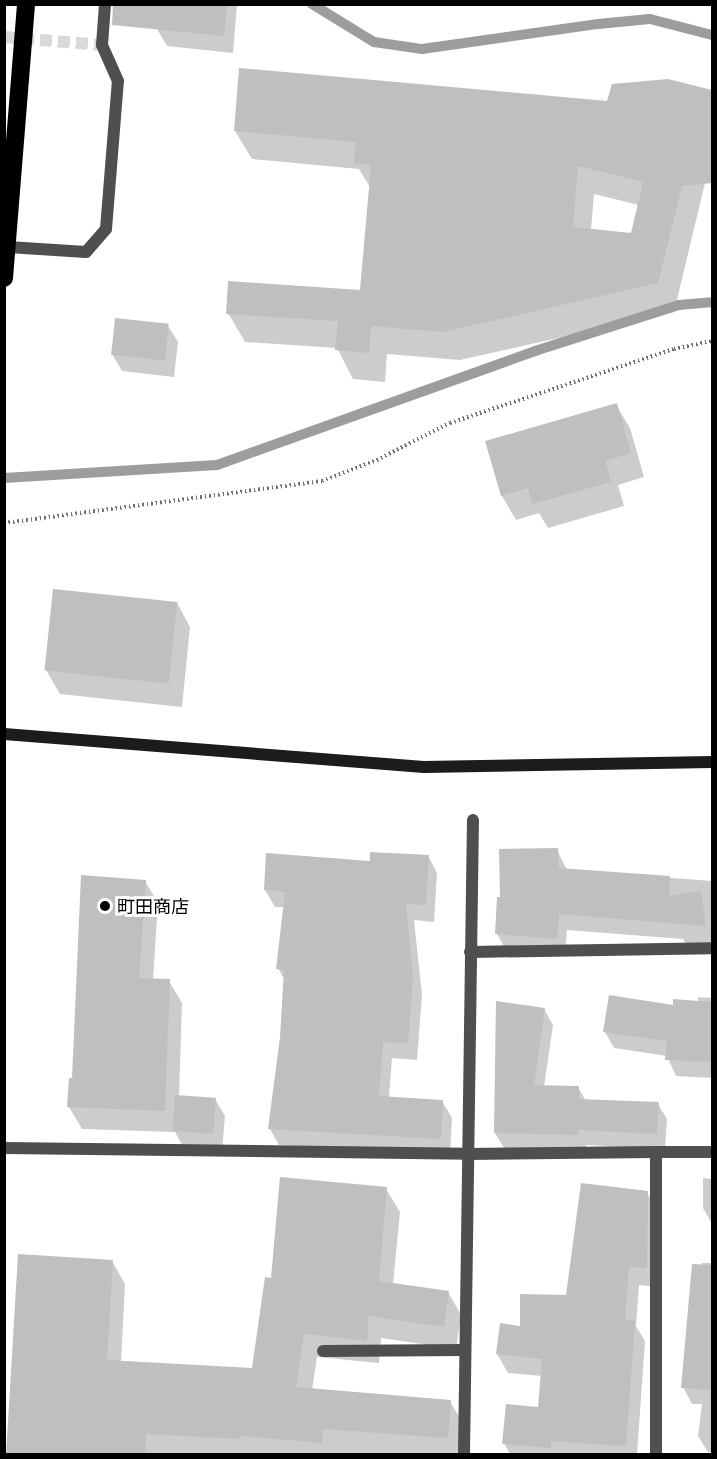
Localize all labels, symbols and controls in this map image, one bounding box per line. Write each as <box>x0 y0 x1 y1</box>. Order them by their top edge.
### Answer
place label: 町田商店 <box>117 895 189 917</box>
marker: 町田商店 <box>98 899 112 913</box>

